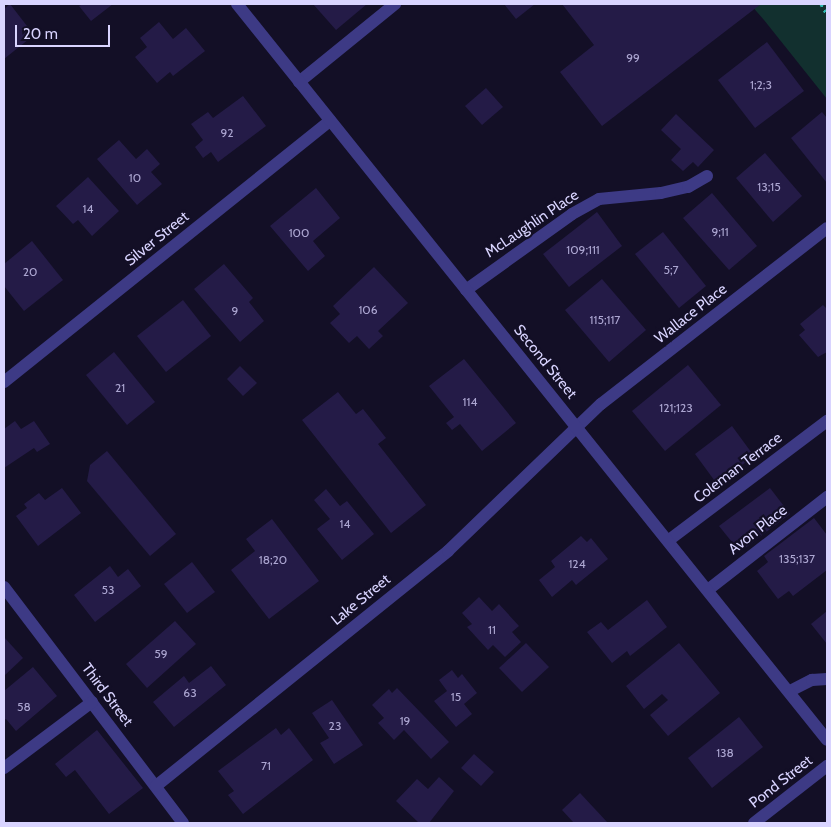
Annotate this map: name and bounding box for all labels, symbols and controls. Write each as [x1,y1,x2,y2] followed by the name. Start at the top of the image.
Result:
[18,15,112,47] scale bar
[23,25,58,43] text: 20 m
[626,51,640,65] house number: 99
[750,78,772,92] house number: 1;2;3
[220,126,234,140] house number: 92
[129,171,141,185] house number: 10
[757,180,781,194] house number: 13;15
[482,186,582,262] street label: McLaughlin Place
[83,202,93,216] house number: 14
[121,208,193,270] street label: Silver Street
[711,225,729,239] house number: 9;11
[289,226,309,240] house number: 100
[566,243,600,257] house number: 109;111
[663,263,679,277] house number: 5;7
[23,265,37,279] house number: 20
[651,280,731,348] street label: Wallace Place
[358,303,378,317] house number: 106
[232,304,238,318] house number: 9
[590,313,620,327] house number: 115;117
[510,321,580,403] street label: Second Street
[115,381,125,395] house number: 21
[463,395,477,409] house number: 114
[659,401,693,415] house number: 121;123
[690,429,786,507] street label: Coleman Terrace
[725,501,791,559] street label: Avon Place
[340,517,350,531] house number: 14
[779,552,815,566] house number: 135;137
[259,553,287,567] house number: 18;20
[568,557,586,571] house number: 124
[328,571,394,629] street label: Lake Street
[102,583,114,597] house number: 53
[488,623,496,637] house number: 11
[154,647,168,661] house number: 59
[78,660,136,730] street label: Third Street
[183,686,197,700] house number: 63
[451,690,461,704] house number: 15
[17,700,31,714] house number: 58
[400,714,410,728] house number: 19
[329,719,341,733] house number: 23
[716,746,734,760] house number: 138
[746,752,816,812] street label: Pond Street
[261,759,271,773] house number: 71

